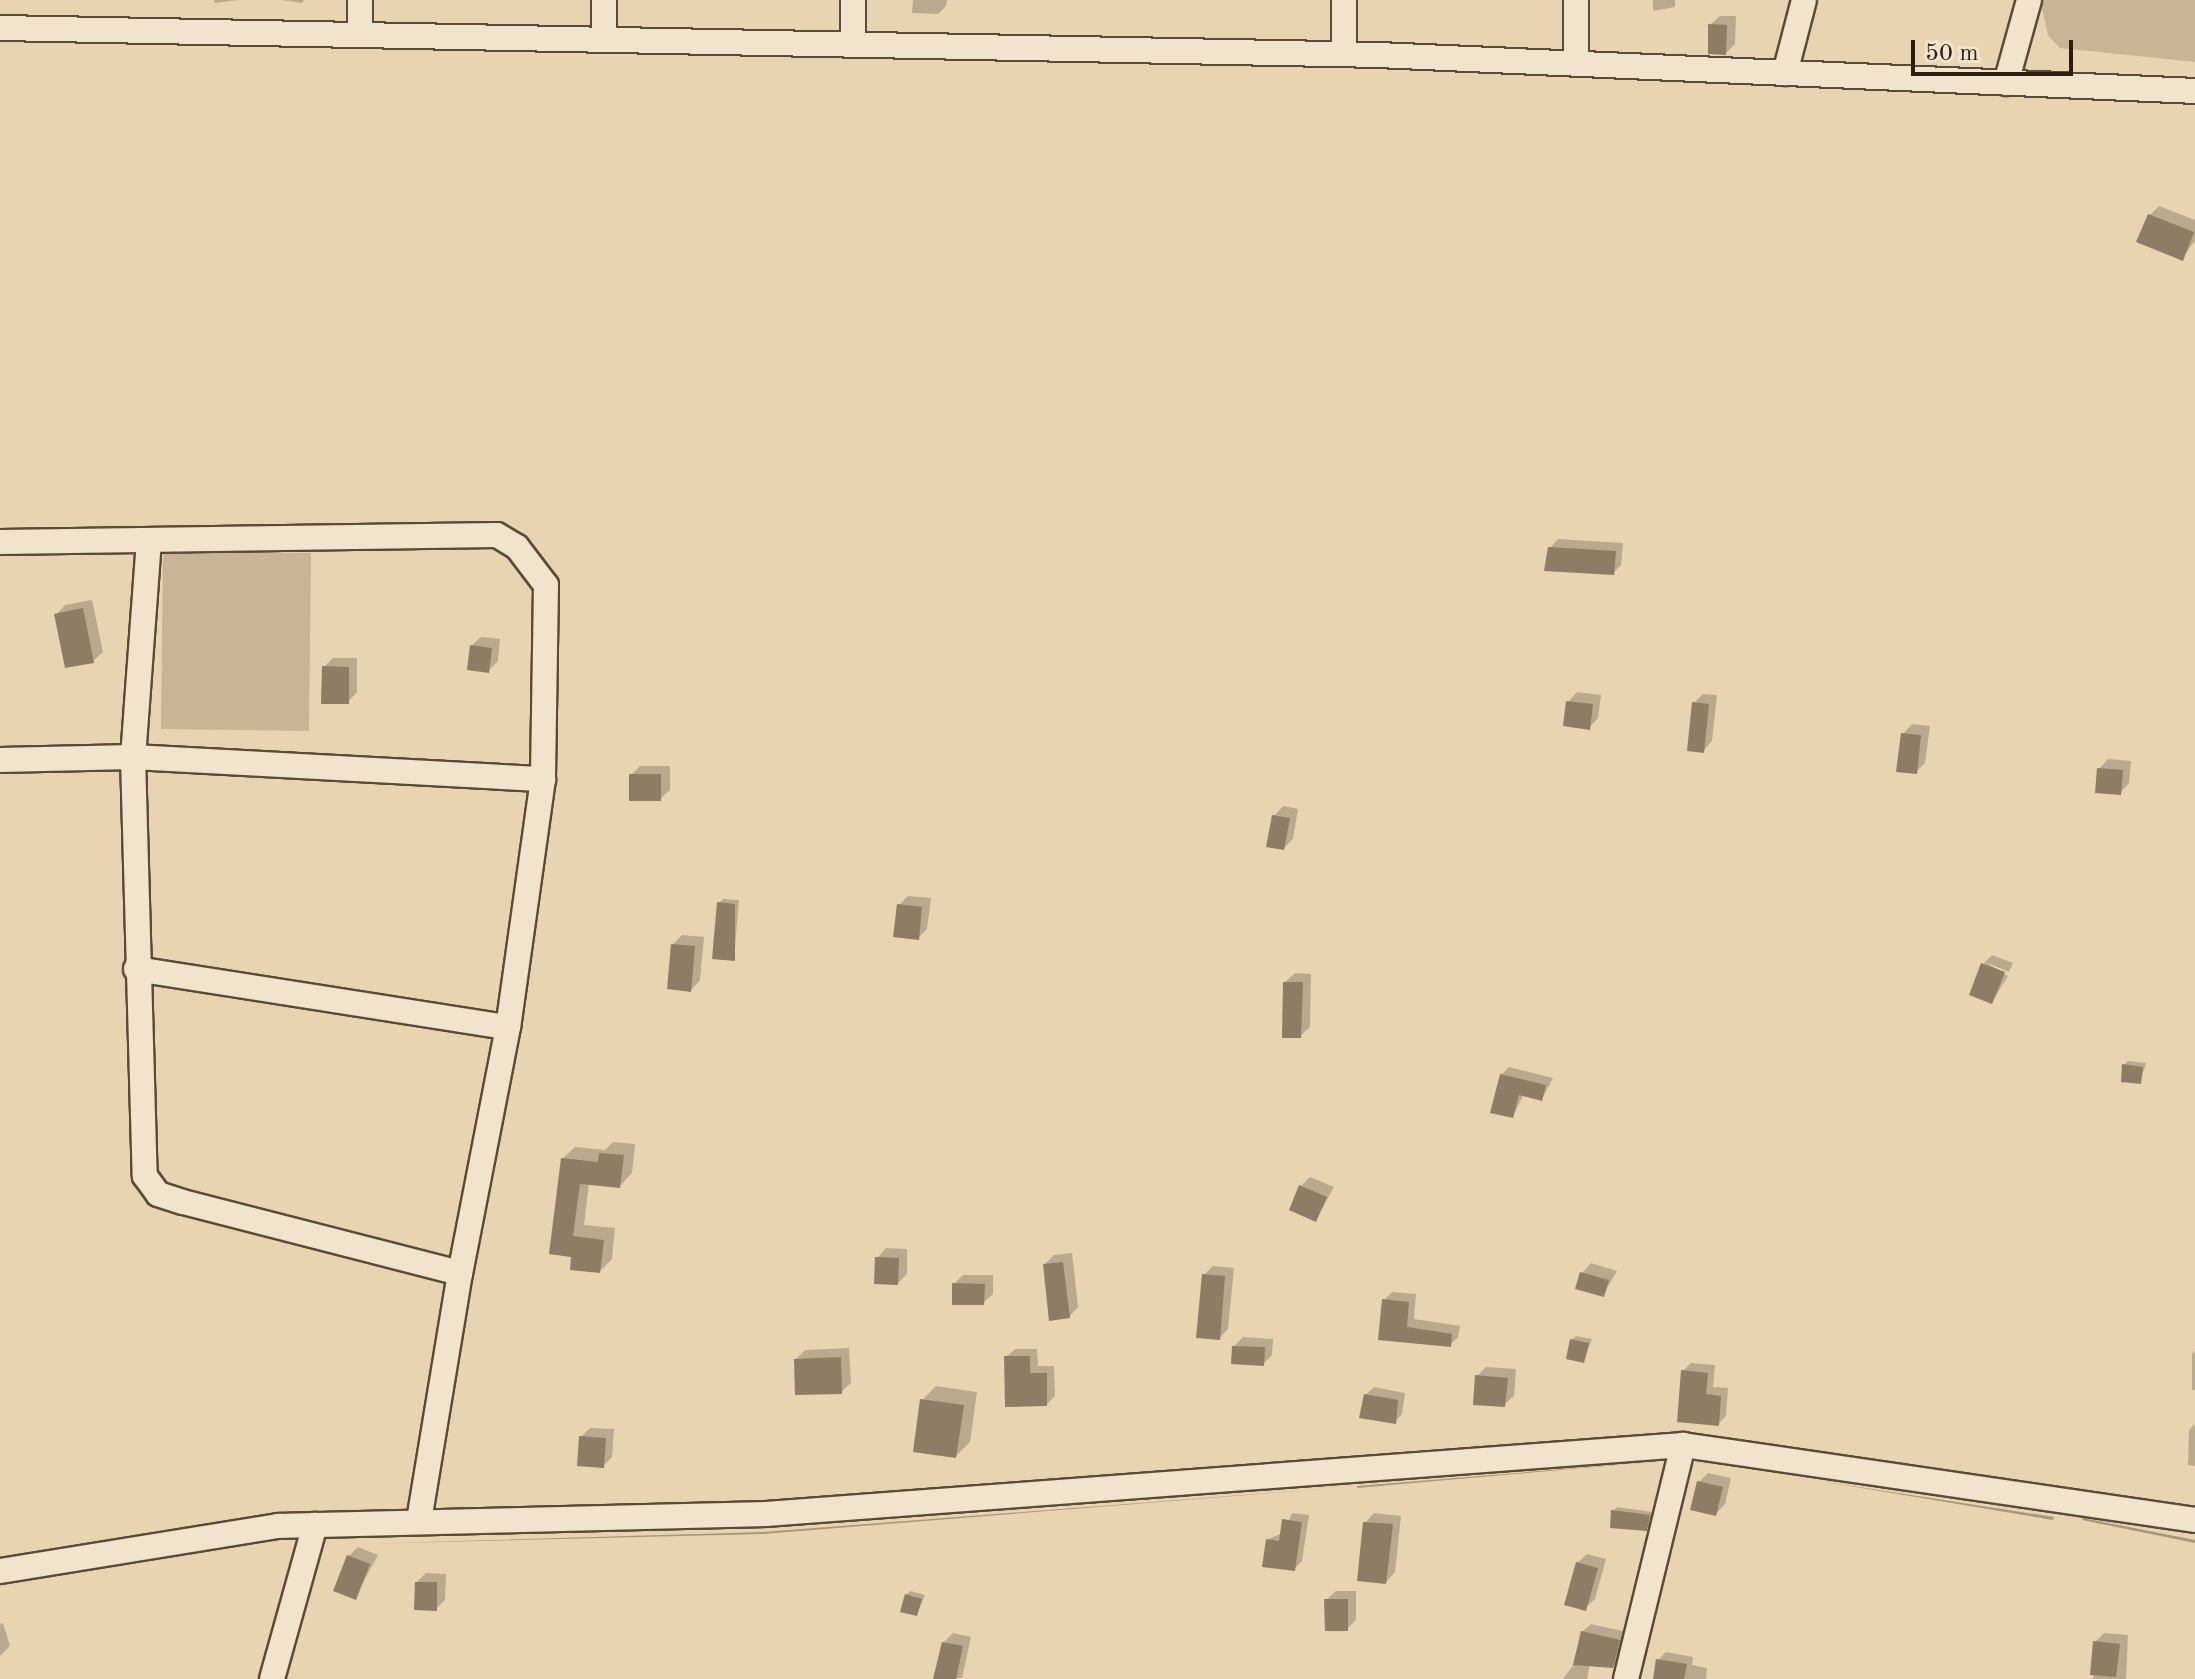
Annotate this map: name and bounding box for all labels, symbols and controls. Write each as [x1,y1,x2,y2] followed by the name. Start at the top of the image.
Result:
[1915,24,2077,74] scale bar
[1925,42,1979,66] text: 50 m

